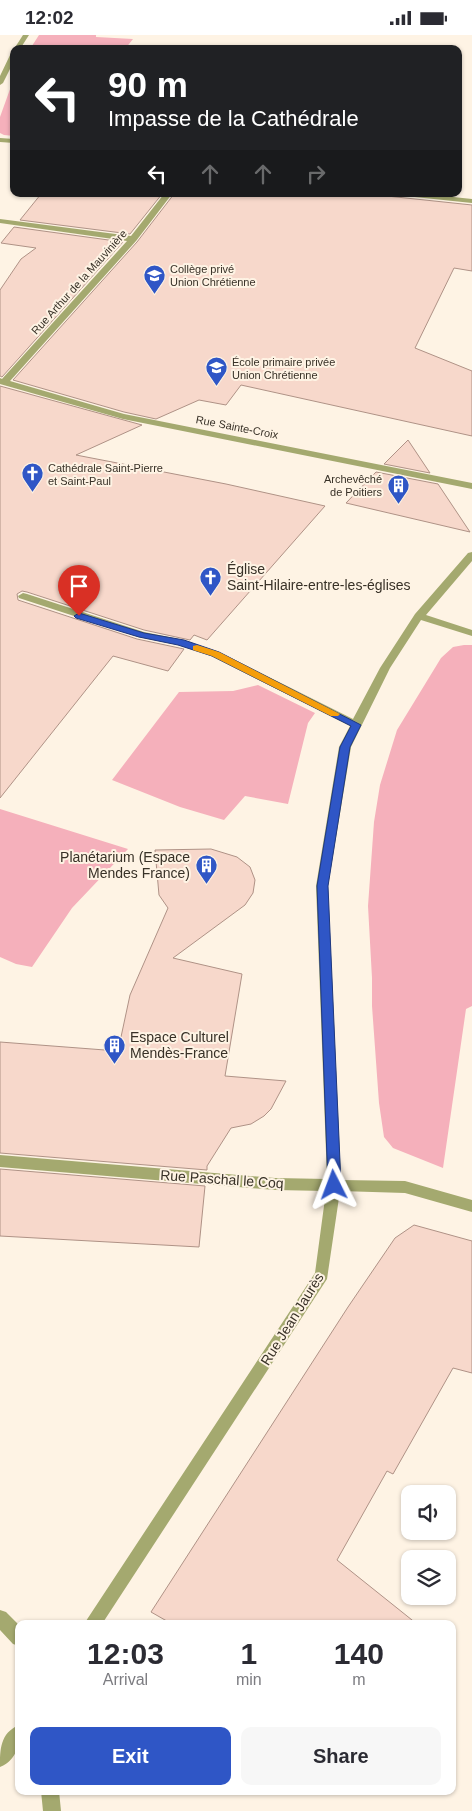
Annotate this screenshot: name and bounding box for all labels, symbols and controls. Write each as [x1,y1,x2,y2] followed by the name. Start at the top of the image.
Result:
[25,7,74,28] text: 12:02
[25,65,90,130] icon: left
[108,65,188,104] text: 90 m
[108,106,359,131] text: Impasse de la Cathédrale
[143,160,171,188] icon: left
[196,160,224,188] icon: ahead
[249,160,277,188] icon: ahead
[302,160,330,188] icon: right
[29,227,129,337] street label: Rue Arthur de la Mauvinière
[142,263,166,294] school or university icon: Collège privé Union Chrétienne
[170,263,256,288] place label: Collège privé Union Chrétienne
[204,356,228,387] school or university icon: École primaire privée Union Chrétienne
[232,356,335,381] place label: École primaire privée Union Chrétienne
[195,413,280,441] street label: Rue Sainte-Croix
[20,462,44,493] church icon: Cathédrale Saint-Pierre et Saint-Paul
[48,462,163,487] place label: Cathédrale Saint-Pierre et Saint-Paul
[324,473,382,498] place label: Archevêché de Poitiers
[386,473,410,504] building icon: Archevêché de Poitiers
[227,561,411,593] place label: Église Saint-Hilaire-entre-les-églises
[58,565,100,616] pin
[199,565,223,596] church icon: Église Saint-Hilaire-entre-les-églises
[65,572,93,600] icon: arrive
[60,849,190,881] place label: Planétarium (Espace Mendes France)
[194,853,218,884] building icon: Planétarium (Espace Mendes France)
[130,1029,229,1061] place label: Espace Culturel Mendès-France
[102,1033,126,1064] building icon: Espace Culturel Mendès-France
[307,1158,359,1210] position arrow
[160,1167,284,1191] street label: Rue Paschal le Coq
[257,1270,327,1368] street label: Rue Jean Jaurès
[401,1485,456,1605] map controls
[401,1485,456,1540] button: sound
[401,1550,456,1605] button: layers
[87,1637,164,1670] text: 12:03
[240,1637,257,1670] text: 1
[334,1637,384,1670] text: 140
[103,1671,148,1688] text: Arrival
[236,1671,262,1688] text: min
[352,1671,365,1688] text: m
[30,1727,231,1785] button: Exit
[241,1727,441,1785] button: Share

